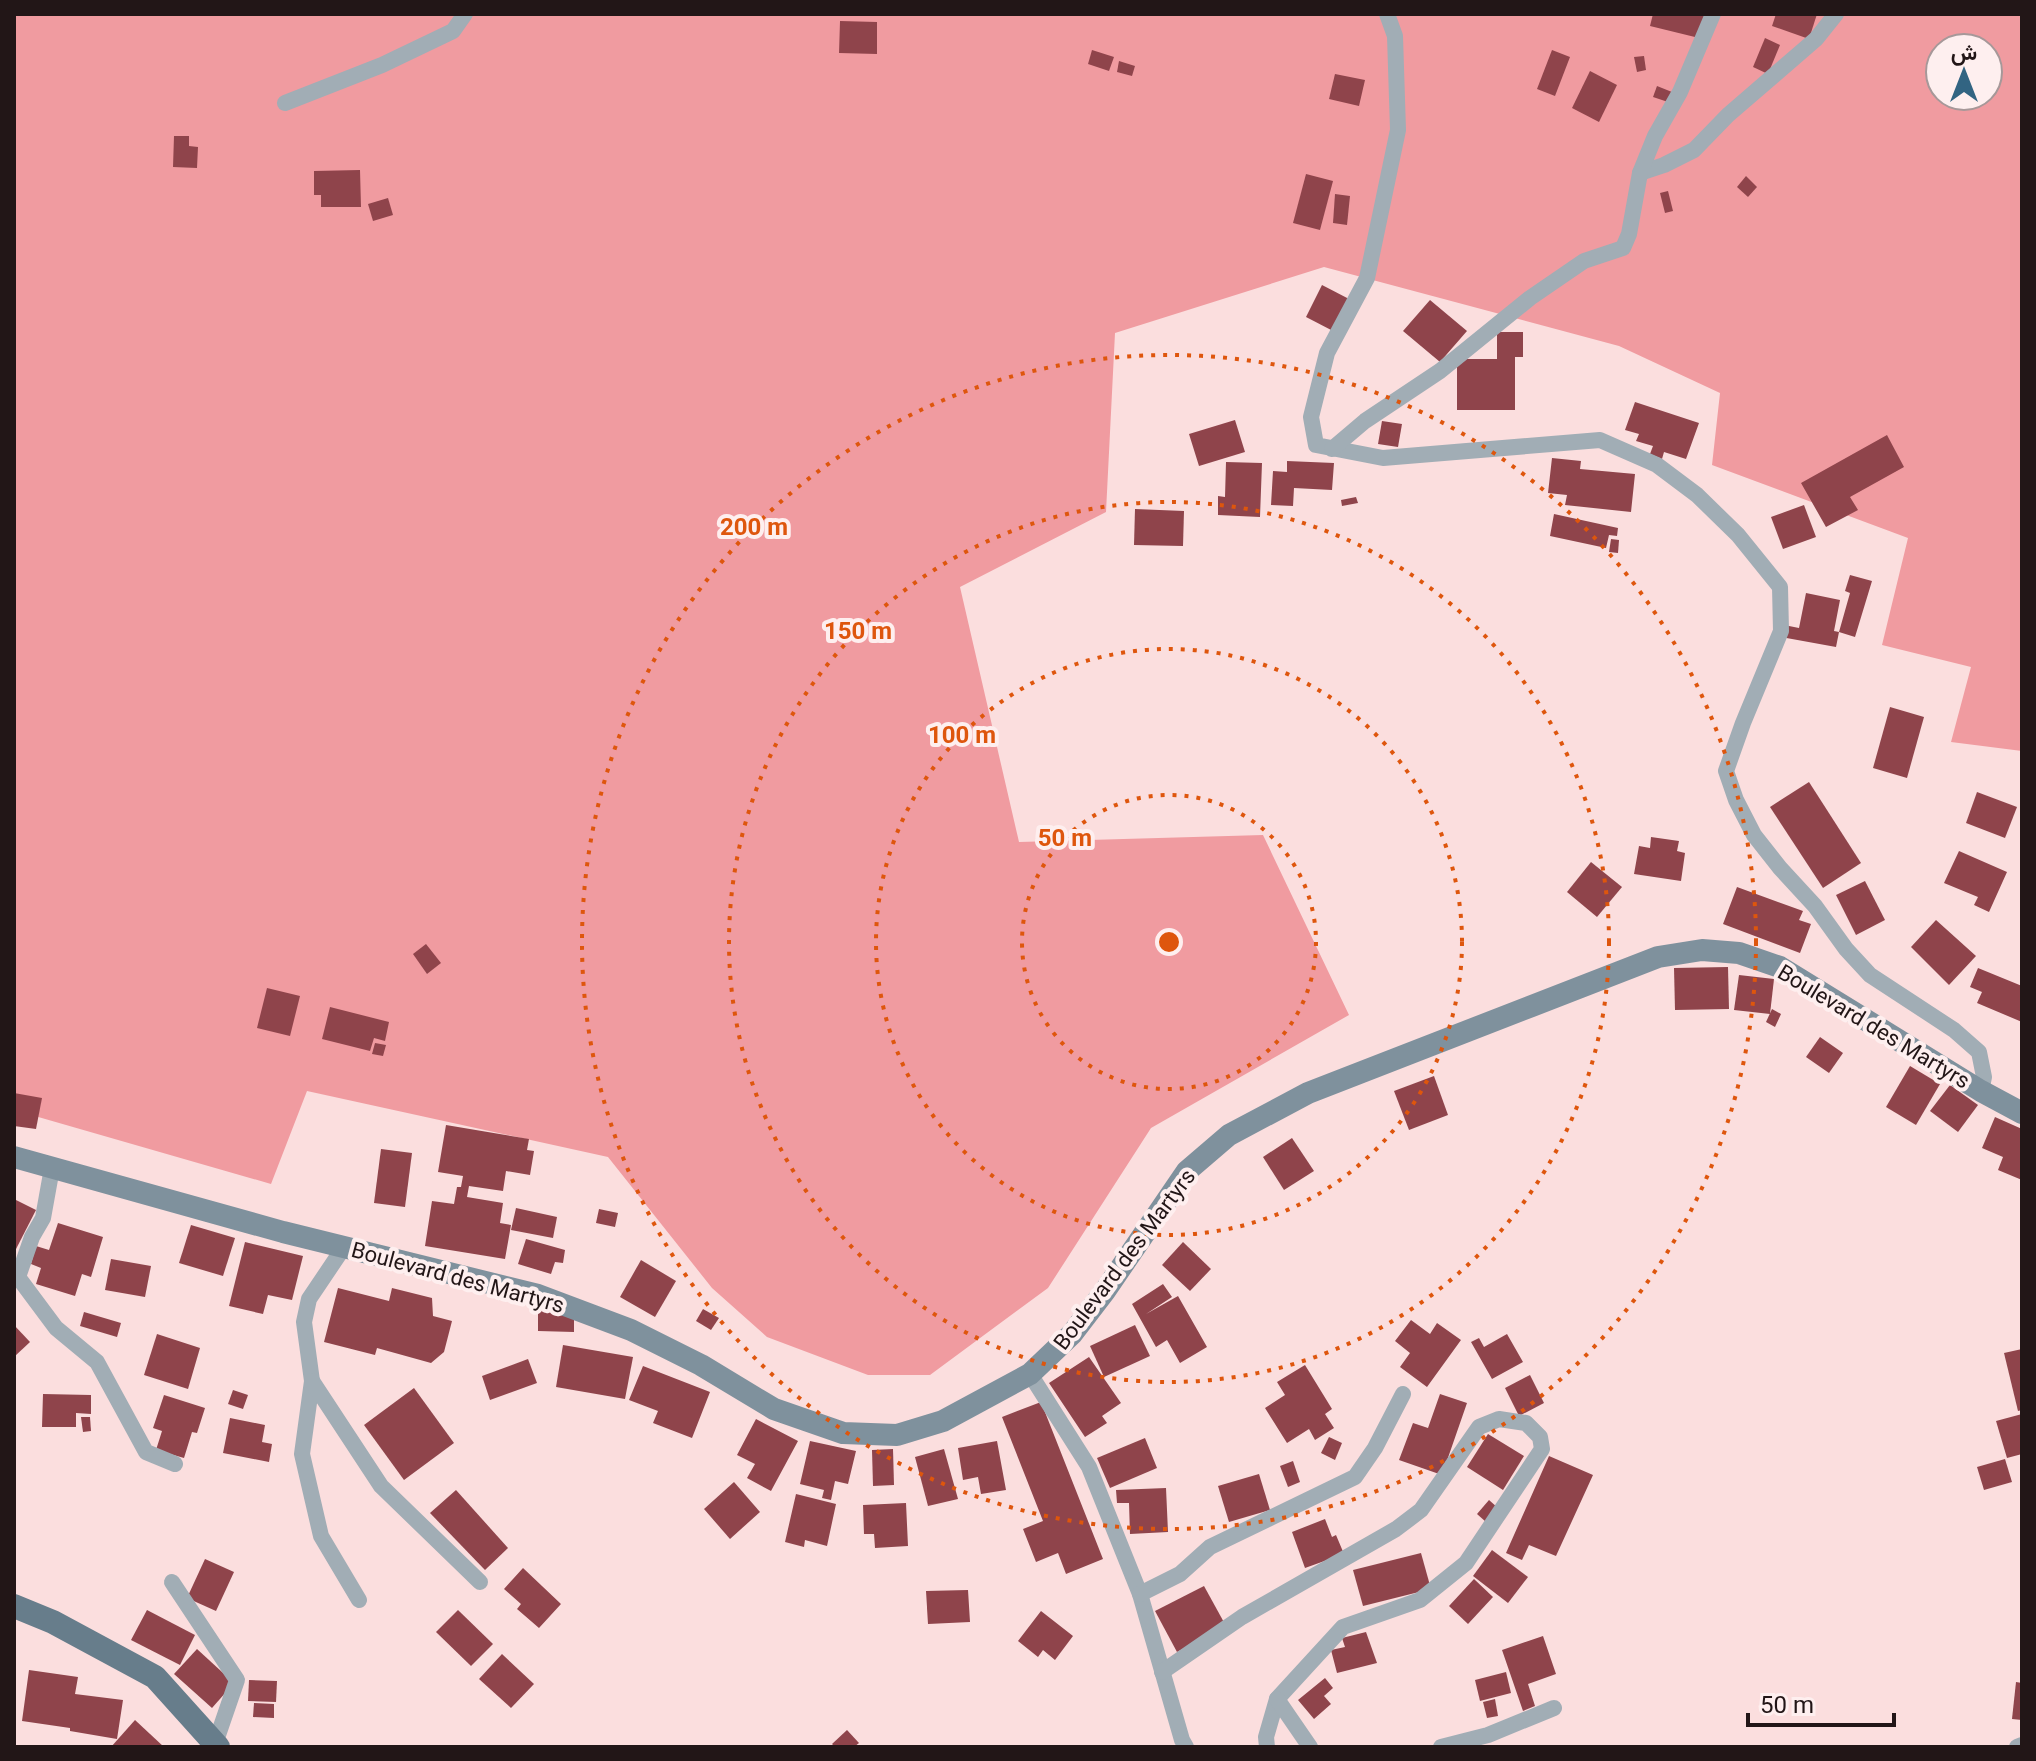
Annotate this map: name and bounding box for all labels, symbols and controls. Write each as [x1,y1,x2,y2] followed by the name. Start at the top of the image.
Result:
[1924,32,2004,112] north arrow
[1951,40,1977,66] text: ش
[720,513,788,541] text: 200 m
[824,617,892,645] text: 150 m
[928,721,996,749] text: 100 m
[1038,824,1092,852] text: 50 m
[1155,928,1183,956] centre of rings
[1773,959,1974,1094] street label: Boulevard des Martyrs
[1048,1164,1200,1354] street label: Boulevard des Martyrs
[349,1237,567,1318] street label: Boulevard des Martyrs
[1748,1677,1894,1727] scale bar
[1760,1691,1814,1719] text: 50 m

